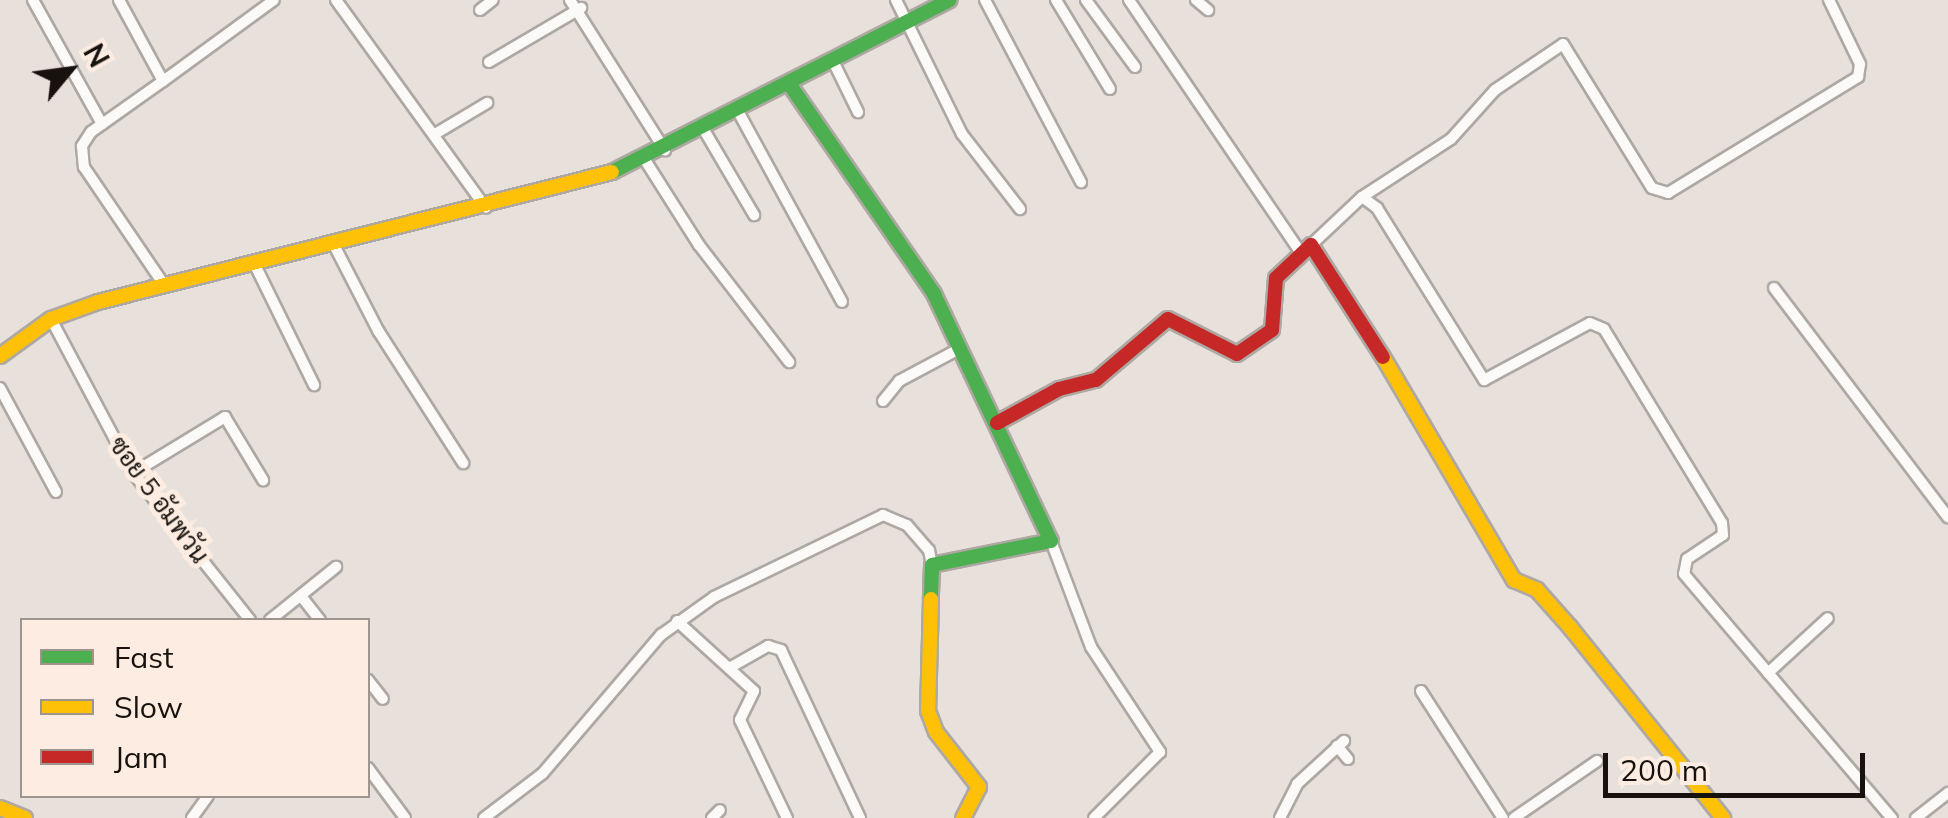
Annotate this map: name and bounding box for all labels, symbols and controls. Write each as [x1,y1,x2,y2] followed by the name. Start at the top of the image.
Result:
[20,20,120,120] north arrow
[76,37,117,73] text: N
[103,431,215,569] street label: ซอย 5 อัมพวัน
[20,618,370,798] legend
[114,638,174,676] text: Fast
[114,688,183,726] text: Slow
[1608,733,1870,795] scale bar
[114,738,168,776] text: Jam
[1620,751,1708,789] text: 200 m

